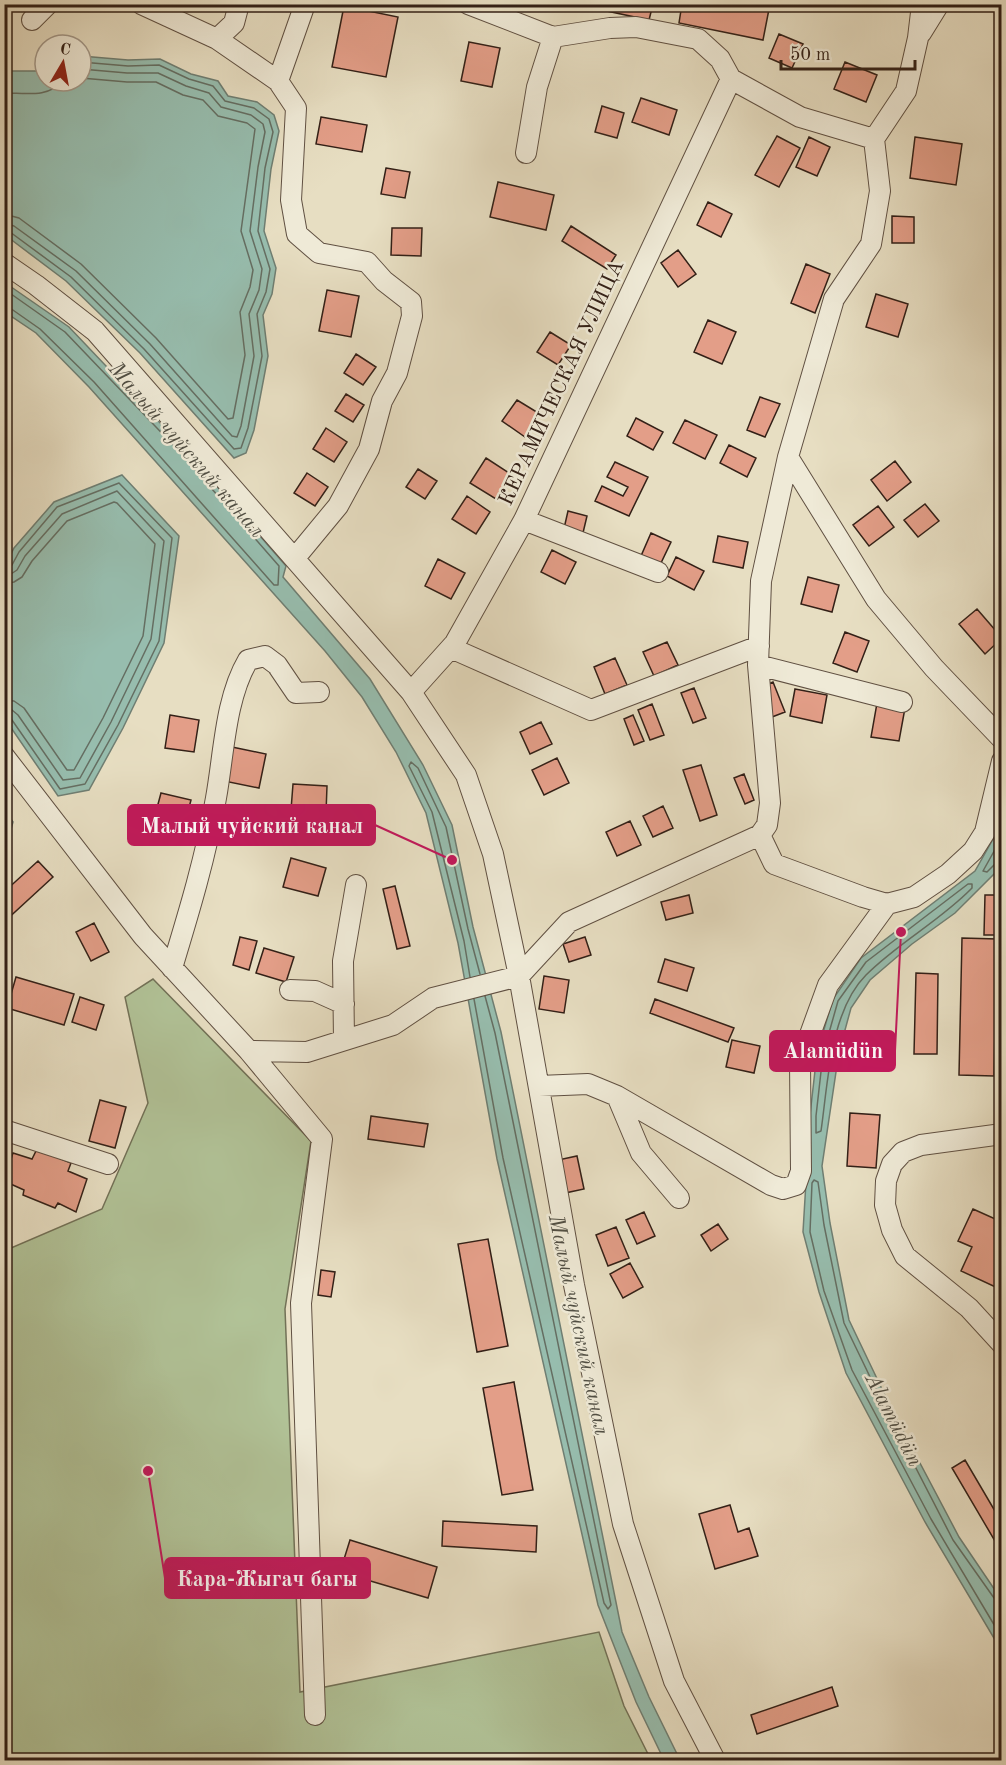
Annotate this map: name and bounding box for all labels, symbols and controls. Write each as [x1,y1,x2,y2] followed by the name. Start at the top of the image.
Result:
[33,33,93,93] north arrow
[781,33,914,71] scale bar
[59,41,72,59] text: С
[790,46,830,64] text: 50 m
[496,257,628,509] street label: КЕРАМИЧЕСКАЯ УЛИЦА
[103,357,268,542] water label: Малый чуйский канал
[128,805,375,845] callout: Малый чуйский канал
[141,816,363,838] text: Малый чуйский канал
[770,1031,895,1071] callout: Alamüdün
[783,1041,883,1063] text: Alamüdün
[544,1212,612,1437] water label: Малый чуйский канал
[860,1369,926,1471] water label: Alamüdün
[165,1558,370,1598] callout: Кара-Жыгач багы
[176,1569,358,1591] text: Кара-Жыгач багы

